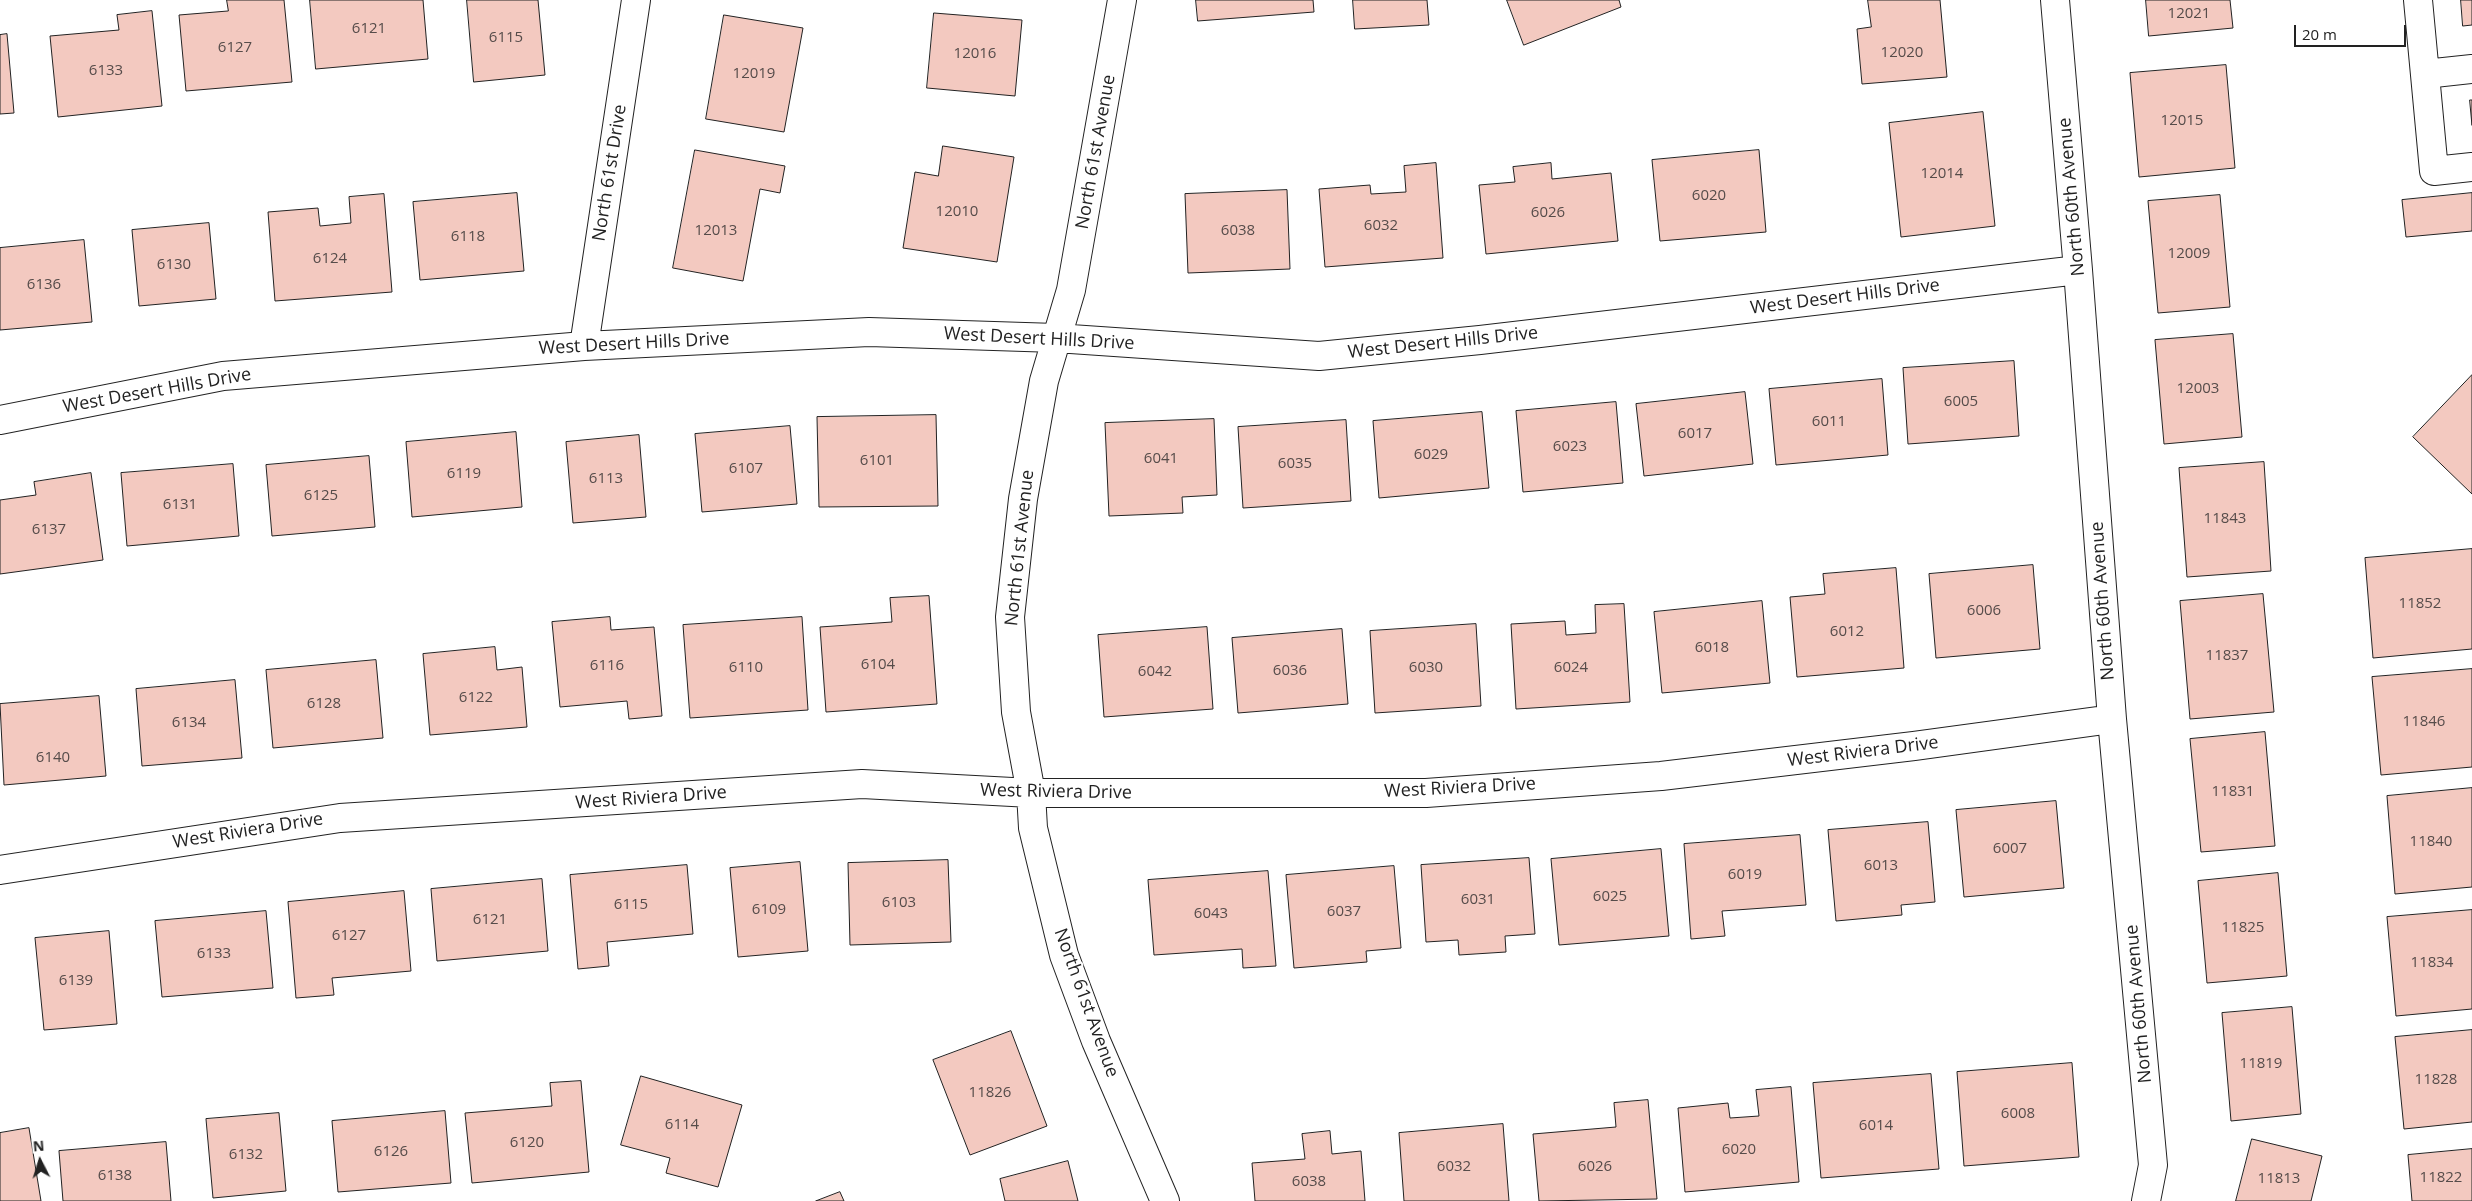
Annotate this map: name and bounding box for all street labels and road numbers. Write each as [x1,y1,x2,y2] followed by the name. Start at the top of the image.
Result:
[1072,73,1120,231] street label: North 61st Avenue
[589,103,631,243] street label: North 61st Drive
[2054,117,2090,277] street label: North 60th Avenue
[1749,275,1941,319] street label: West Desert Hills Drive
[1347,322,1539,364] street label: West Desert Hills Drive
[943,323,1135,355] street label: West Desert Hills Drive
[538,328,730,360] street label: West Desert Hills Drive
[61,364,253,418] street label: West Desert Hills Drive
[1001,469,1039,627] street label: North 61st Avenue
[2087,521,2119,681] street label: North 60th Avenue
[1786,732,1940,772] street label: West Riviera Drive
[1384,773,1536,803] street label: West Riviera Drive
[980,780,1132,804] street label: West Riviera Drive
[575,782,727,814] street label: West Riviera Drive
[171,808,325,854] street label: West Riviera Drive
[2121,924,2157,1084] street label: North 60th Avenue
[1049,926,1123,1080] street label: North 61st Avenue

